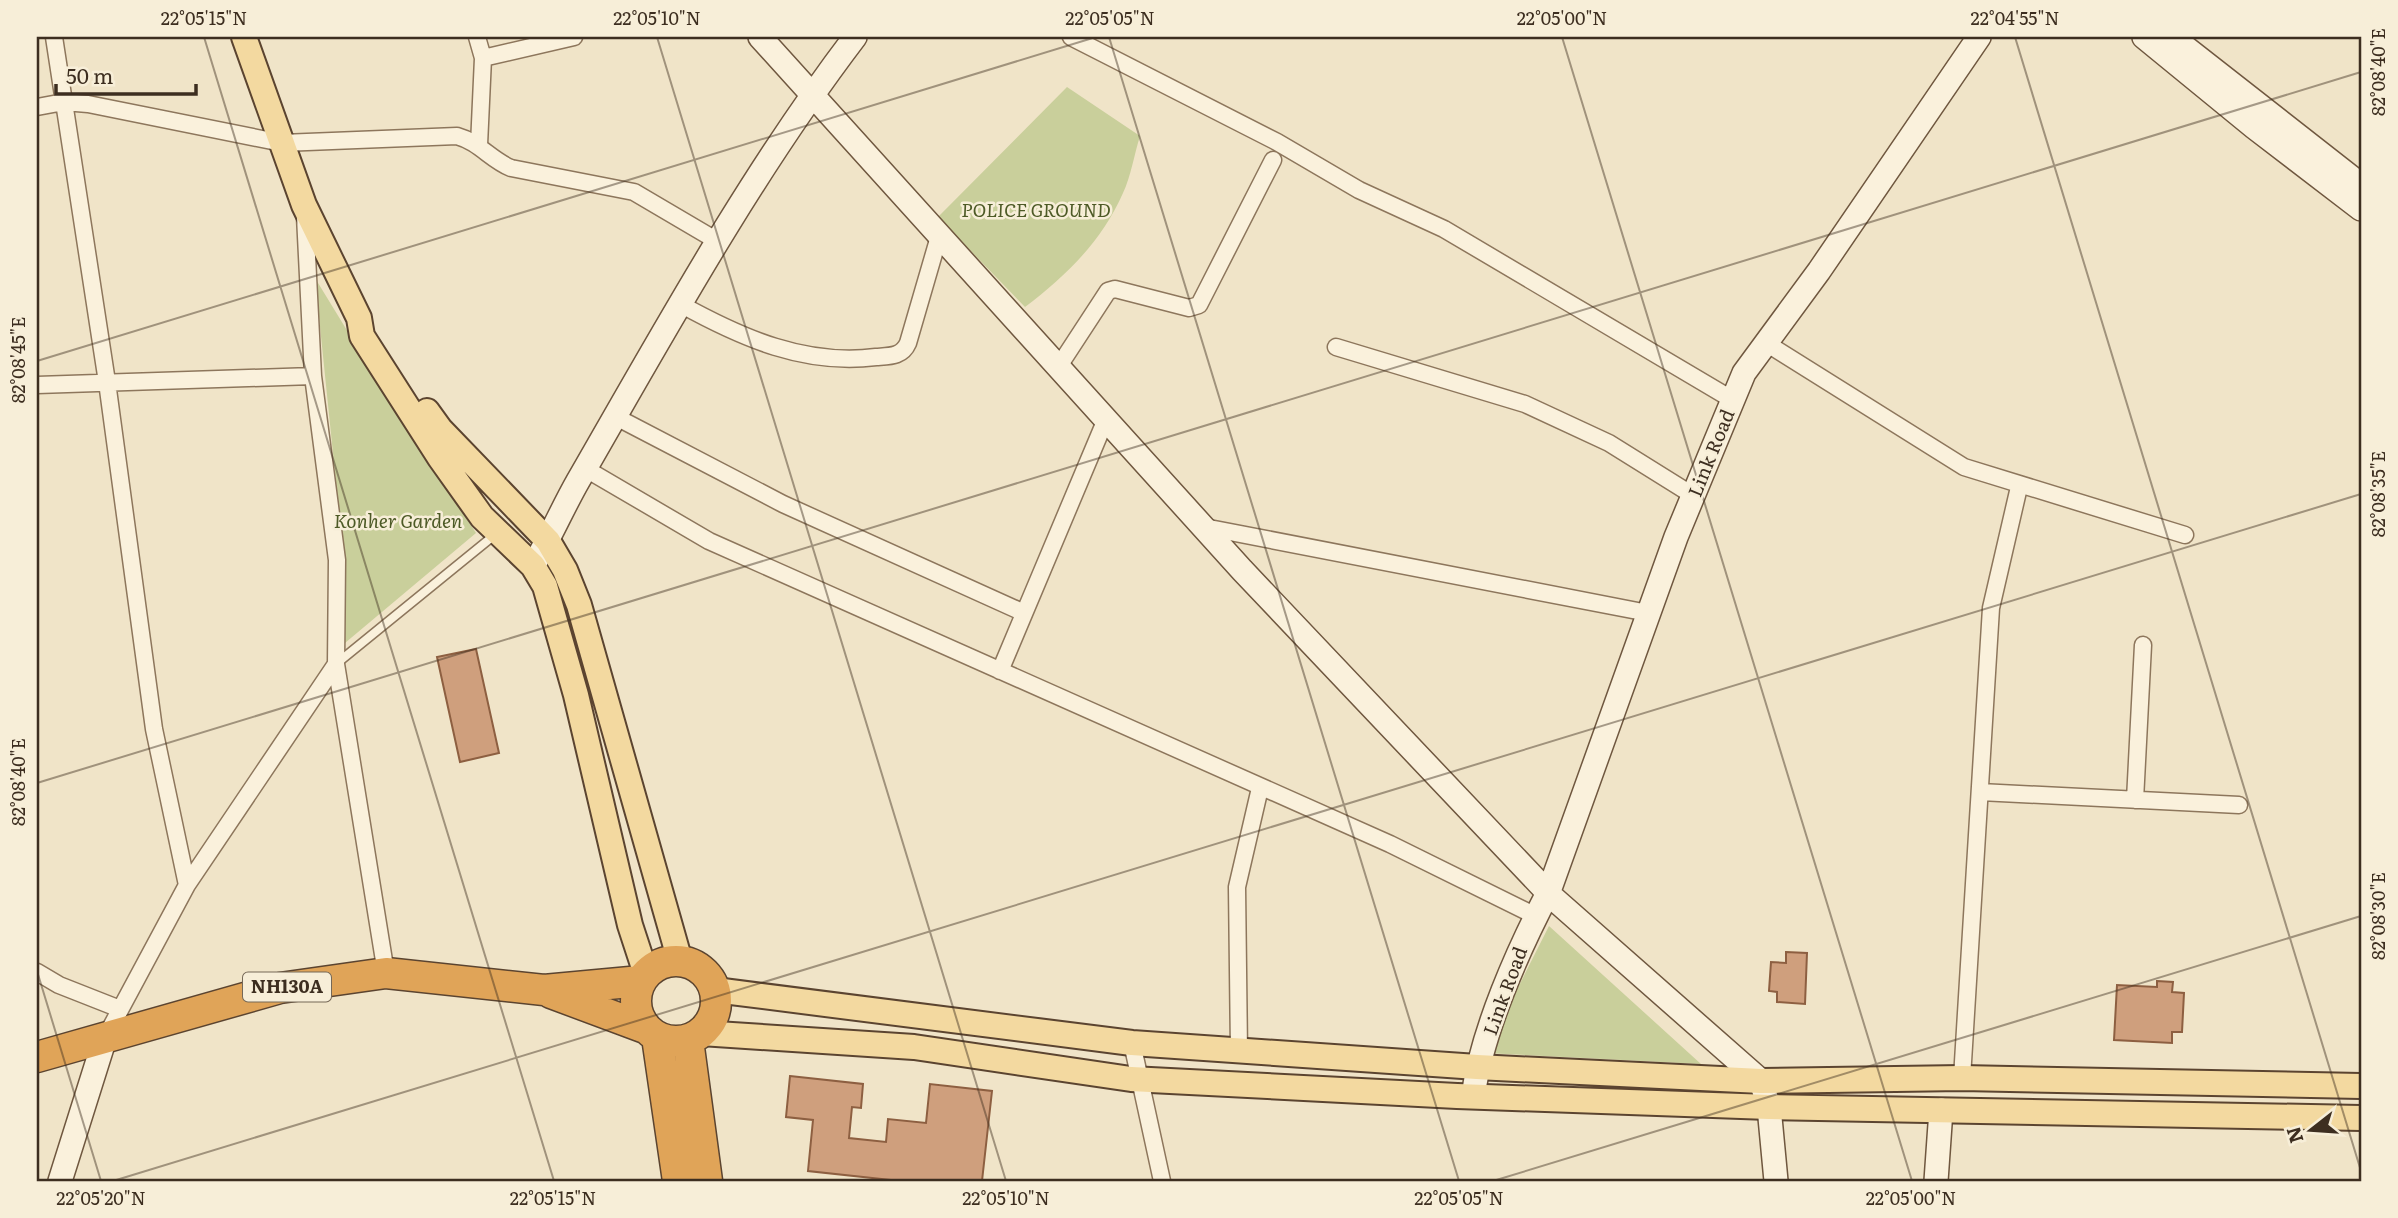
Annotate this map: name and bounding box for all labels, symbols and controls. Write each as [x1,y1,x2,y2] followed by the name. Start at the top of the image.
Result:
[161,4,247,31] text: 22°05'15"N
[613,4,701,31] text: 22°05'10"N
[1065,4,1155,31] text: 22°05'05"N
[1517,4,1607,31] text: 22°05'00"N
[1971,4,2060,31] text: 22°04'55"N
[2364,28,2391,116] text: 82°08'40"E
[56,52,196,96] scale bar
[66,59,113,90] text: 50 m
[961,195,1111,223] park label: POLICE GROUND
[4,317,31,403] text: 82°08'45"E
[1680,404,1741,501] street label: Link Road
[2364,451,2391,537] text: 82°08'35"E
[334,506,463,534] park label: Konher Garden
[4,738,31,826] text: 82°08'40"E
[2364,872,2391,960] text: 82°08'30"E
[1475,942,1533,1039] street label: Link Road
[243,972,331,1002] road number: NH130A
[2276,1096,2346,1166] north arrow
[2278,1123,2310,1147] text: N
[56,1184,146,1211] text: 22°05'20"N
[510,1184,596,1211] text: 22°05'15"N
[962,1184,1050,1211] text: 22°05'10"N
[1414,1184,1504,1211] text: 22°05'05"N
[1866,1184,1956,1211] text: 22°05'00"N

